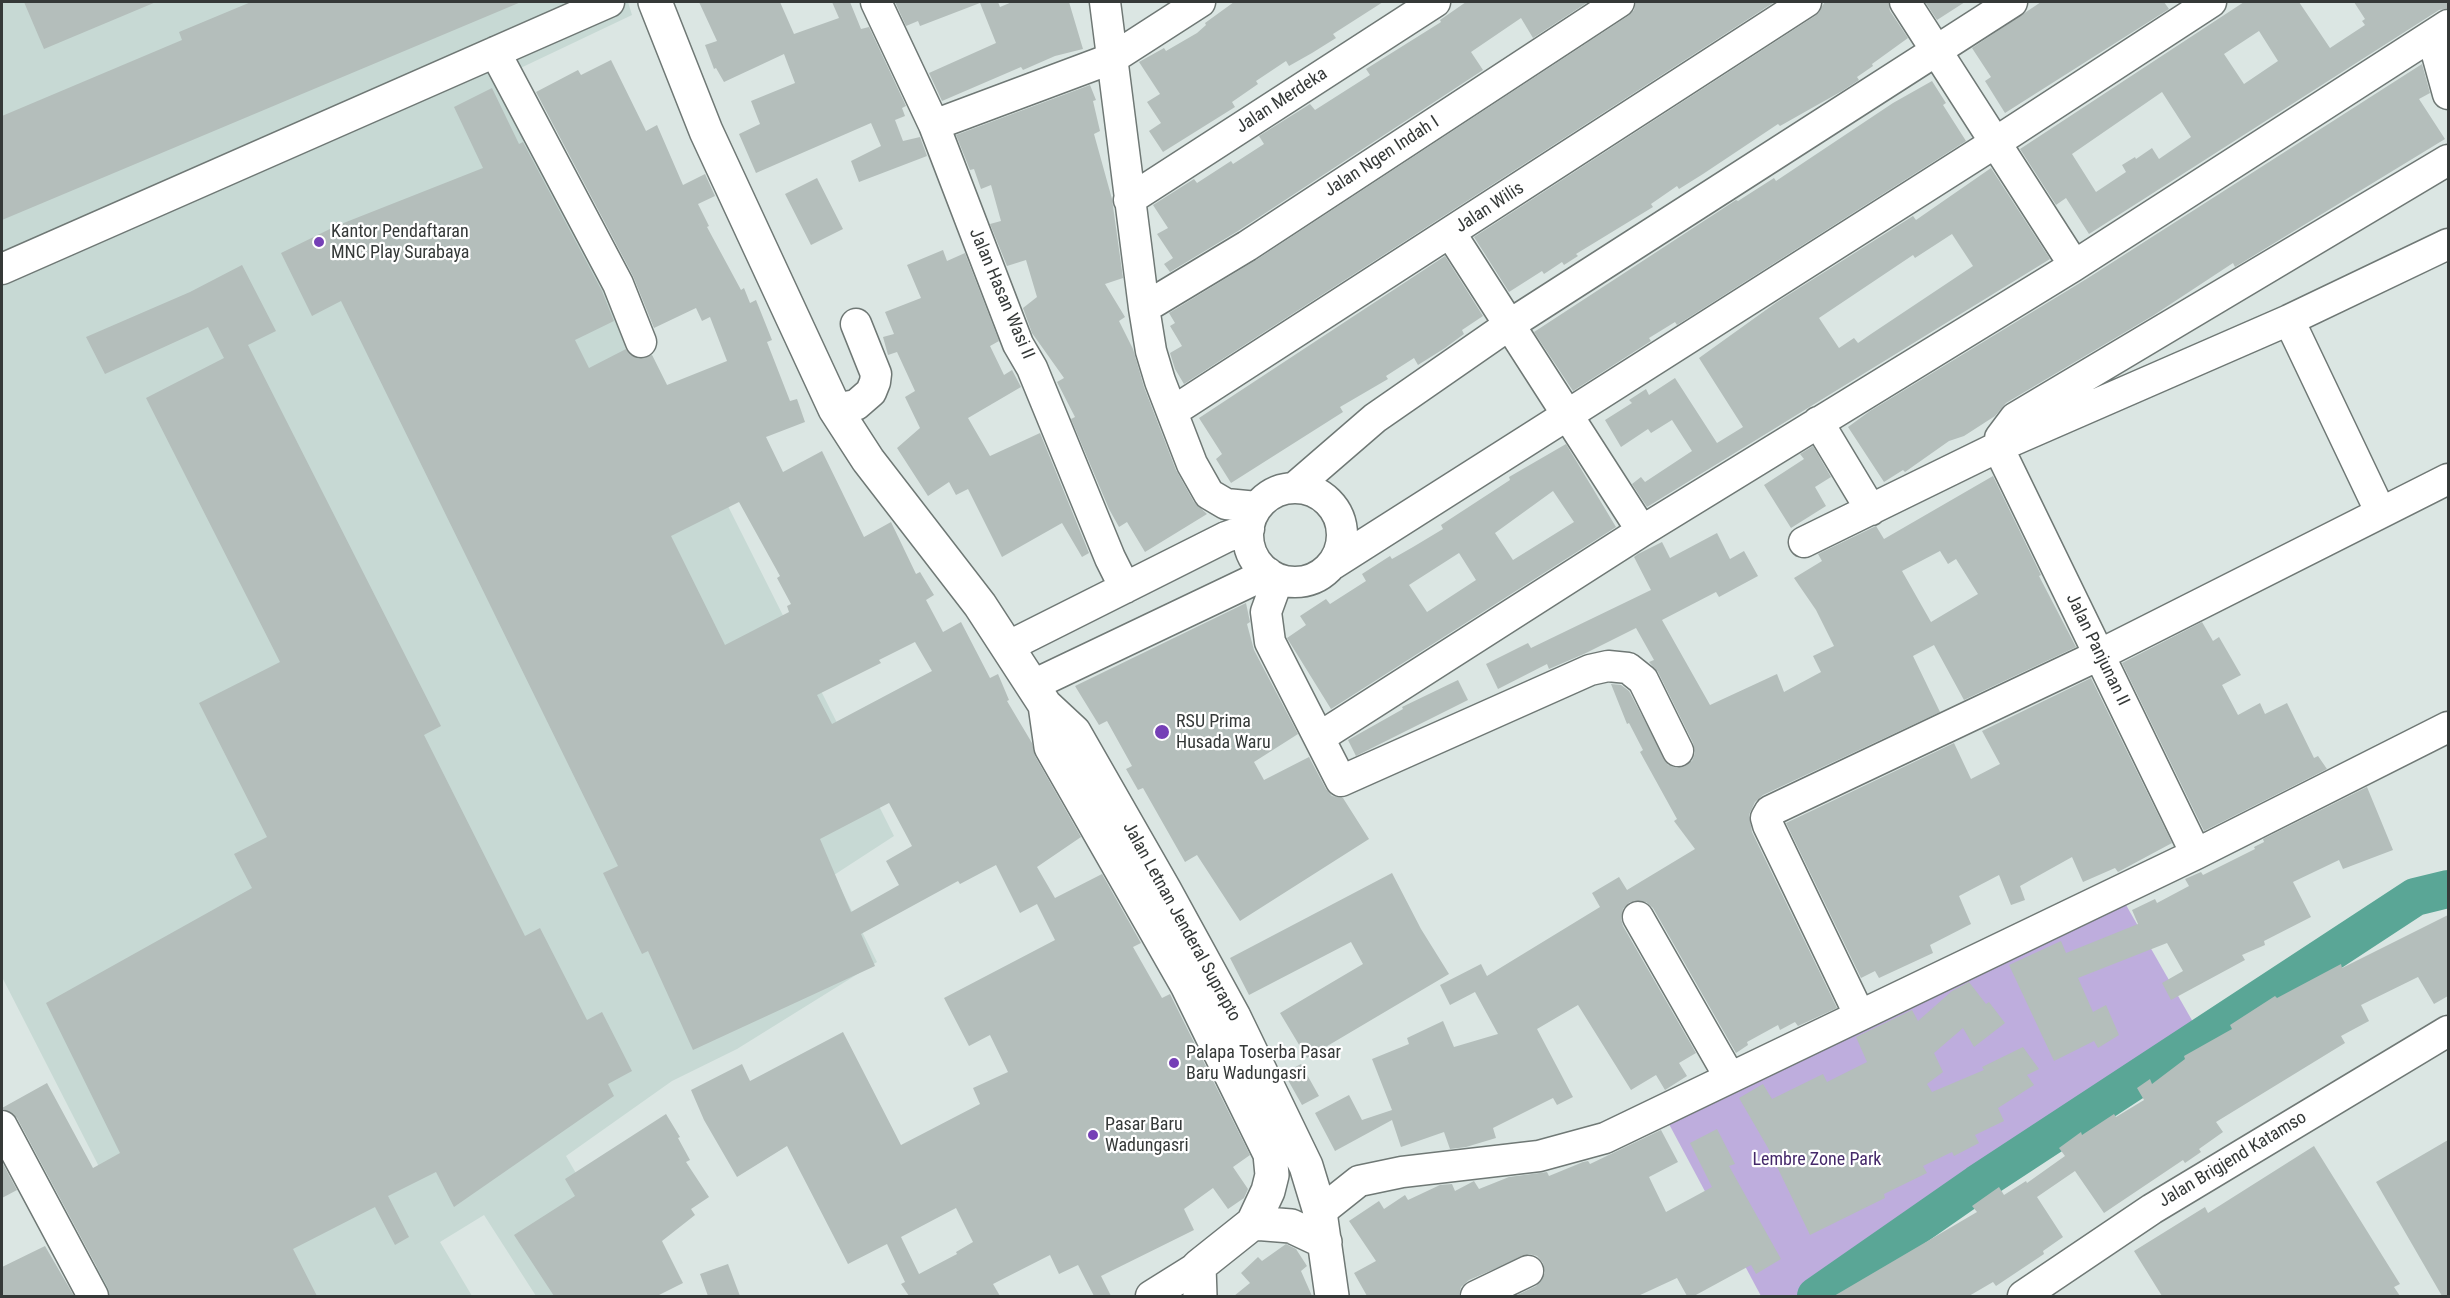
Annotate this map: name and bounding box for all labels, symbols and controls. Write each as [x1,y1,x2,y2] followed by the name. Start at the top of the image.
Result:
[1232,64,1332,138] street label: Jalan Merdeka
[1321,112,1443,202] street label: Jalan Ngen Indah I
[1452,178,1528,238] street label: Jalan Wilis
[331,221,469,264] place label: Kantor Pendaftaran MNC Play Surabaya
[964,225,1038,363] street label: Jalan Hasan Wasi II
[312,235,326,249] marker: Kantor Pendaftaran MNC Play Surabaya
[2061,590,2133,710] street label: Jalan Panjunan II
[1176,711,1271,754] place label: RSU Prima Husada Waru
[1153,723,1171,741] marker: RSU Prima Husada Waru
[1117,819,1245,1025] street label: Jalan Letnan Jenderal Suprapto
[1186,1042,1341,1084] place label: Palapa Toserba Pasar Baru Wadungasri
[1167,1056,1181,1070] marker: Palapa Toserba Pasar Baru Wadungasri
[2155,1107,2311,1213] street label: Jalan Brigjend Katamso
[1105,1114,1189,1156] place label: Pasar Baru Wadungasri
[1086,1128,1100,1142] marker: Pasar Baru Wadungasri
[1753,1149,1881,1171] park label: Lembre Zone Park

